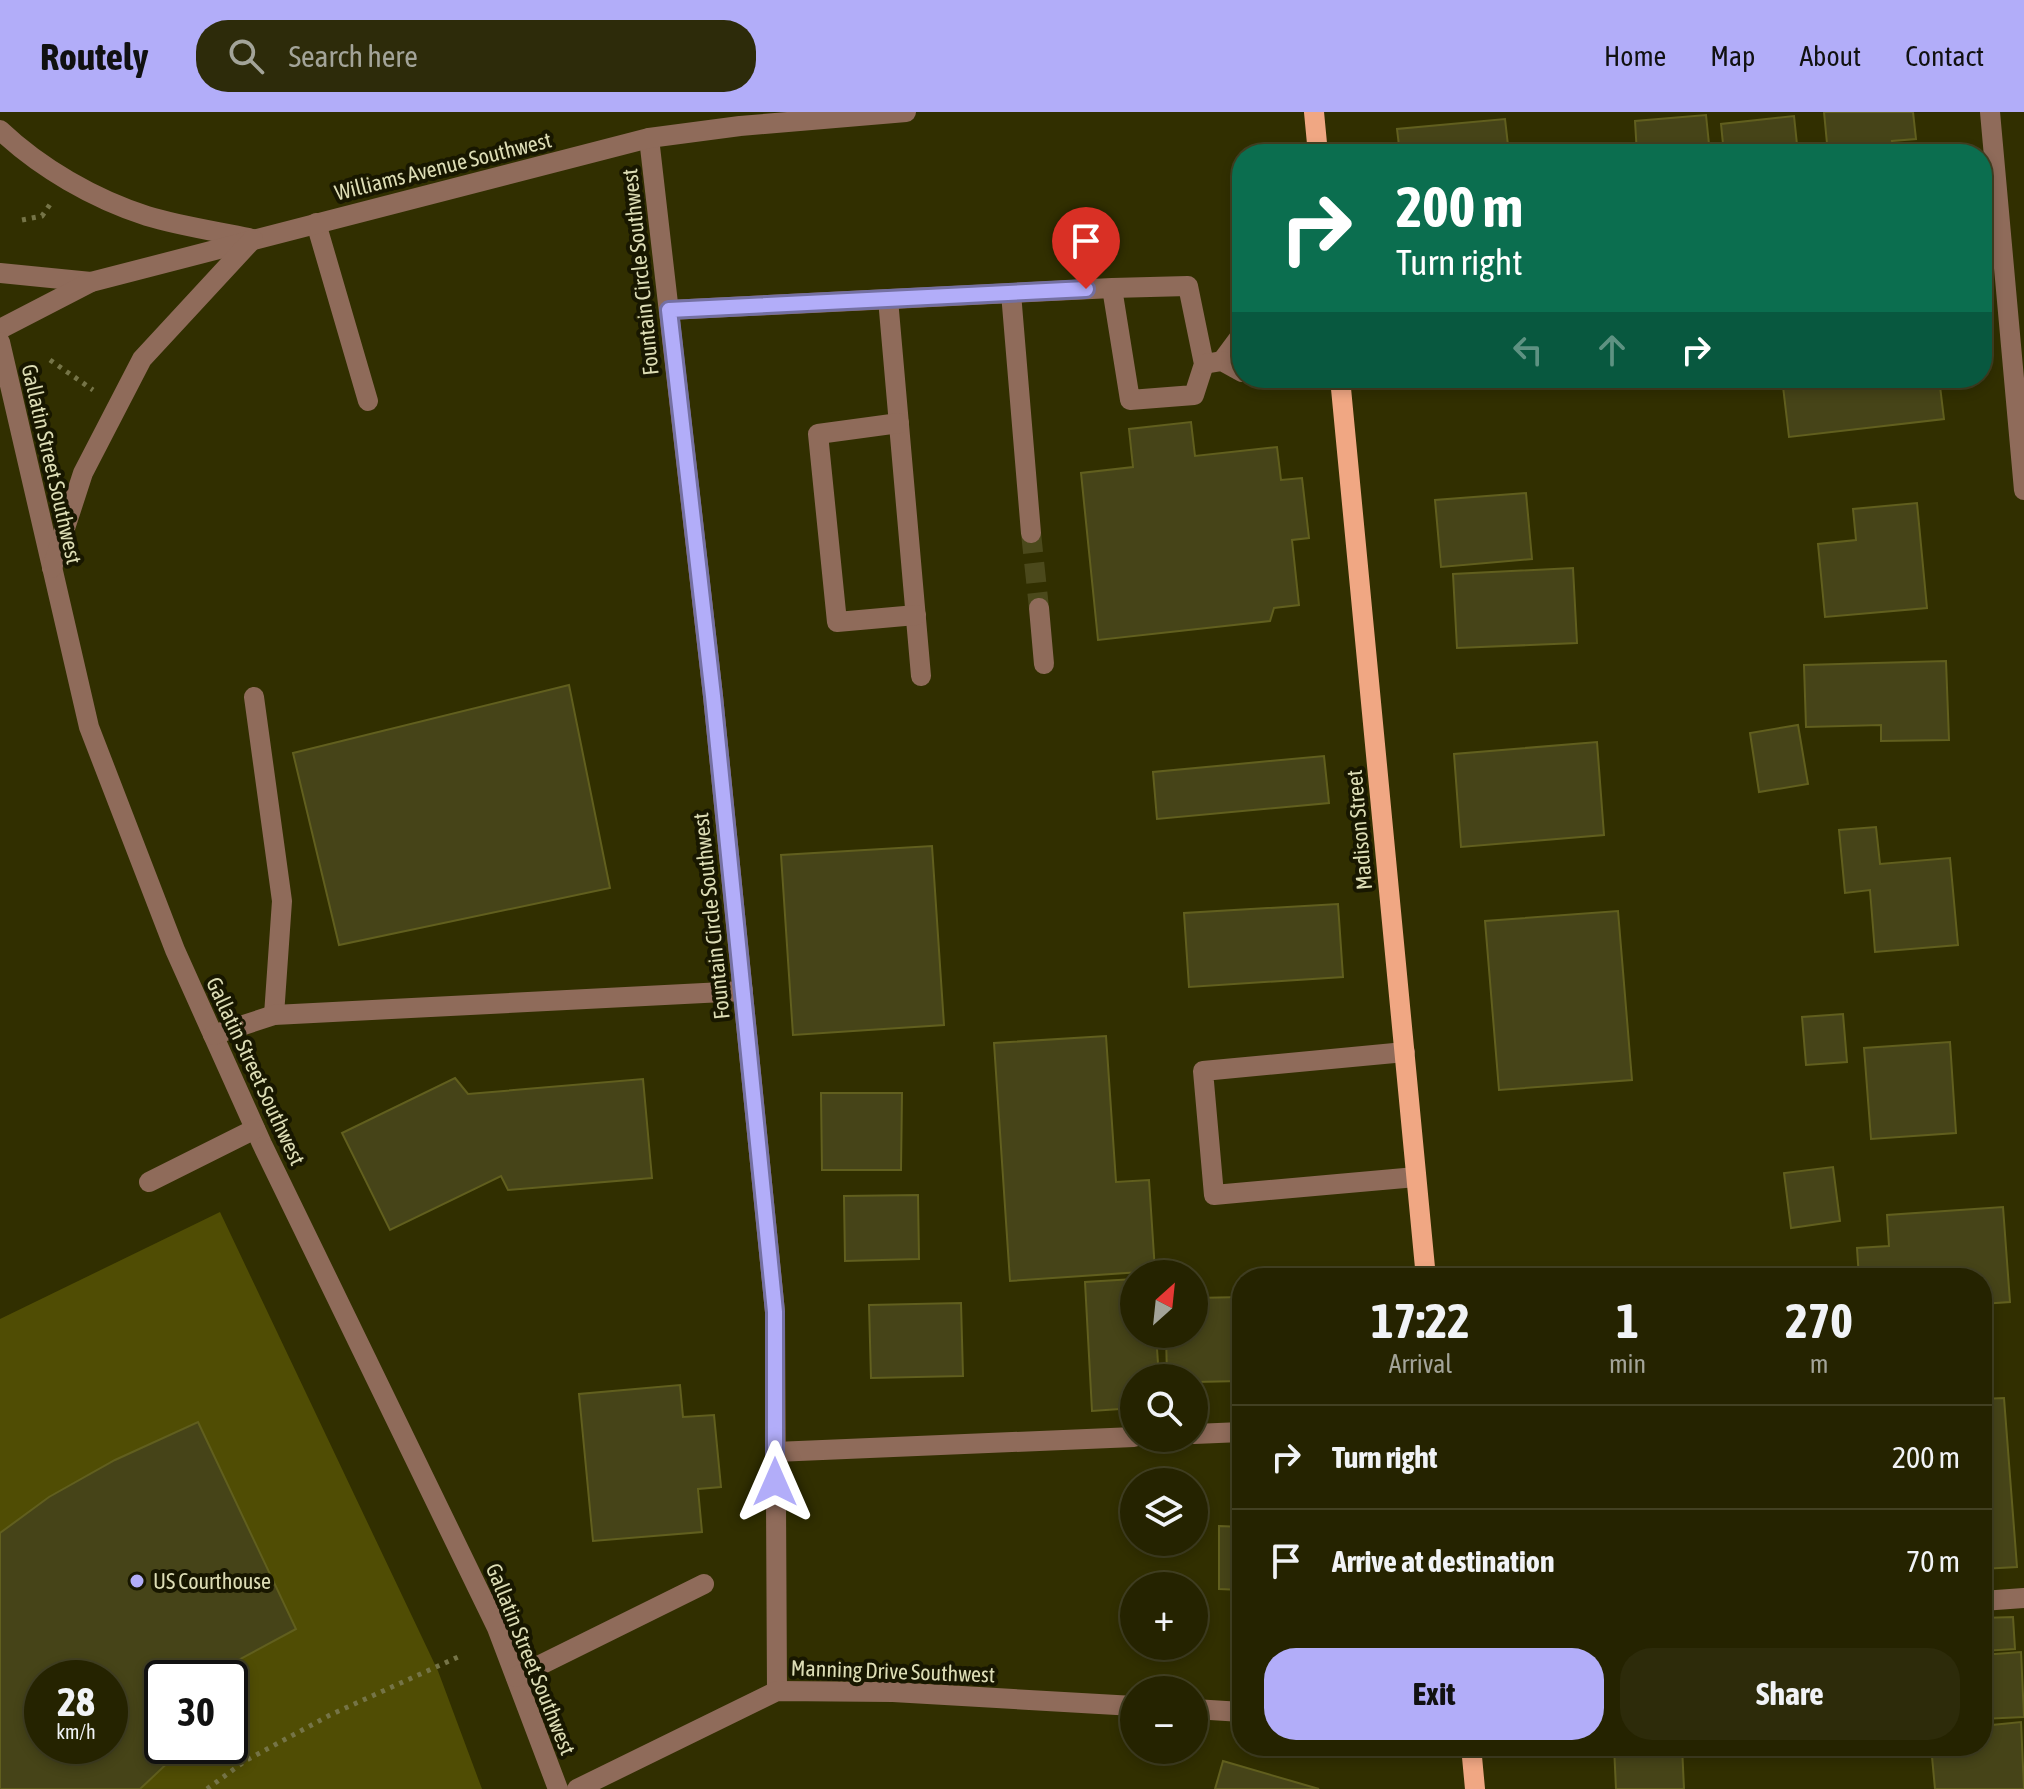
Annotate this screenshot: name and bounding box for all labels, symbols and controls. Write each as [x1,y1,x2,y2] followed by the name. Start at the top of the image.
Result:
[196,20,756,92] search box
[224,34,268,78] icon: search
[40,35,148,78] text: Routely
[288,39,418,73] text: Search here
[1604,40,1666,72] text: Home
[1710,40,1755,72] text: Map
[1799,40,1861,72] text: About
[1905,40,1984,72] text: Contact
[332,126,554,206] street label: Williams Avenue Southwest
[616,167,664,377] street label: Fountain Circle Southwest
[1396,175,1523,239] text: 200 m
[1264,176,1368,280] icon: right
[1052,207,1120,289] pin
[1064,219,1108,263] icon: arrive
[1396,241,1523,283] text: Turn right
[1506,328,1550,372] icon: left
[1590,328,1634,372] icon: ahead
[1674,328,1718,372] icon: right
[16,362,88,566] street label: Gallatin Street Southwest
[1341,769,1377,891] street label: Madison Street
[687,811,735,1021] street label: Fountain Circle Southwest
[201,973,311,1169] street label: Gallatin Street Southwest
[1120,1260,1208,1348] north arrow
[1120,1260,1208,1764] map controls
[1371,1293,1470,1348] text: 17:22
[1616,1293,1639,1348] text: 1
[1785,1293,1853,1348] text: 270
[1389,1349,1452,1379] text: Arrival
[1609,1349,1646,1379] text: min
[1810,1349,1828,1379] text: m
[1120,1364,1208,1452] button: search
[1264,1435,1308,1479] icon: right
[733,1440,817,1524] position arrow
[1332,1440,1438,1474] text: Turn right
[1892,1440,1960,1474] text: 200 m
[1120,1468,1208,1556] button: layers
[1264,1539,1308,1583] icon: arrive
[1332,1544,1554,1578] text: Arrive at destination
[1906,1544,1960,1578] text: 70 m
[481,1559,581,1759] street label: Gallatin Street Southwest
[153,1568,271,1594] place label: US Courthouse
[128,1572,146,1590] marker: US Courthouse
[1120,1572,1208,1660] button: +
[1264,1648,1604,1740] button: Exit
[1620,1648,1960,1740] button: Share
[790,1654,996,1688] street label: Manning Drive Southwest
[144,1660,248,1764] speed limit sign: 30
[1120,1676,1208,1764] button: −
[57,1679,95,1724] text: 28
[56,1720,96,1743] text: km/h

